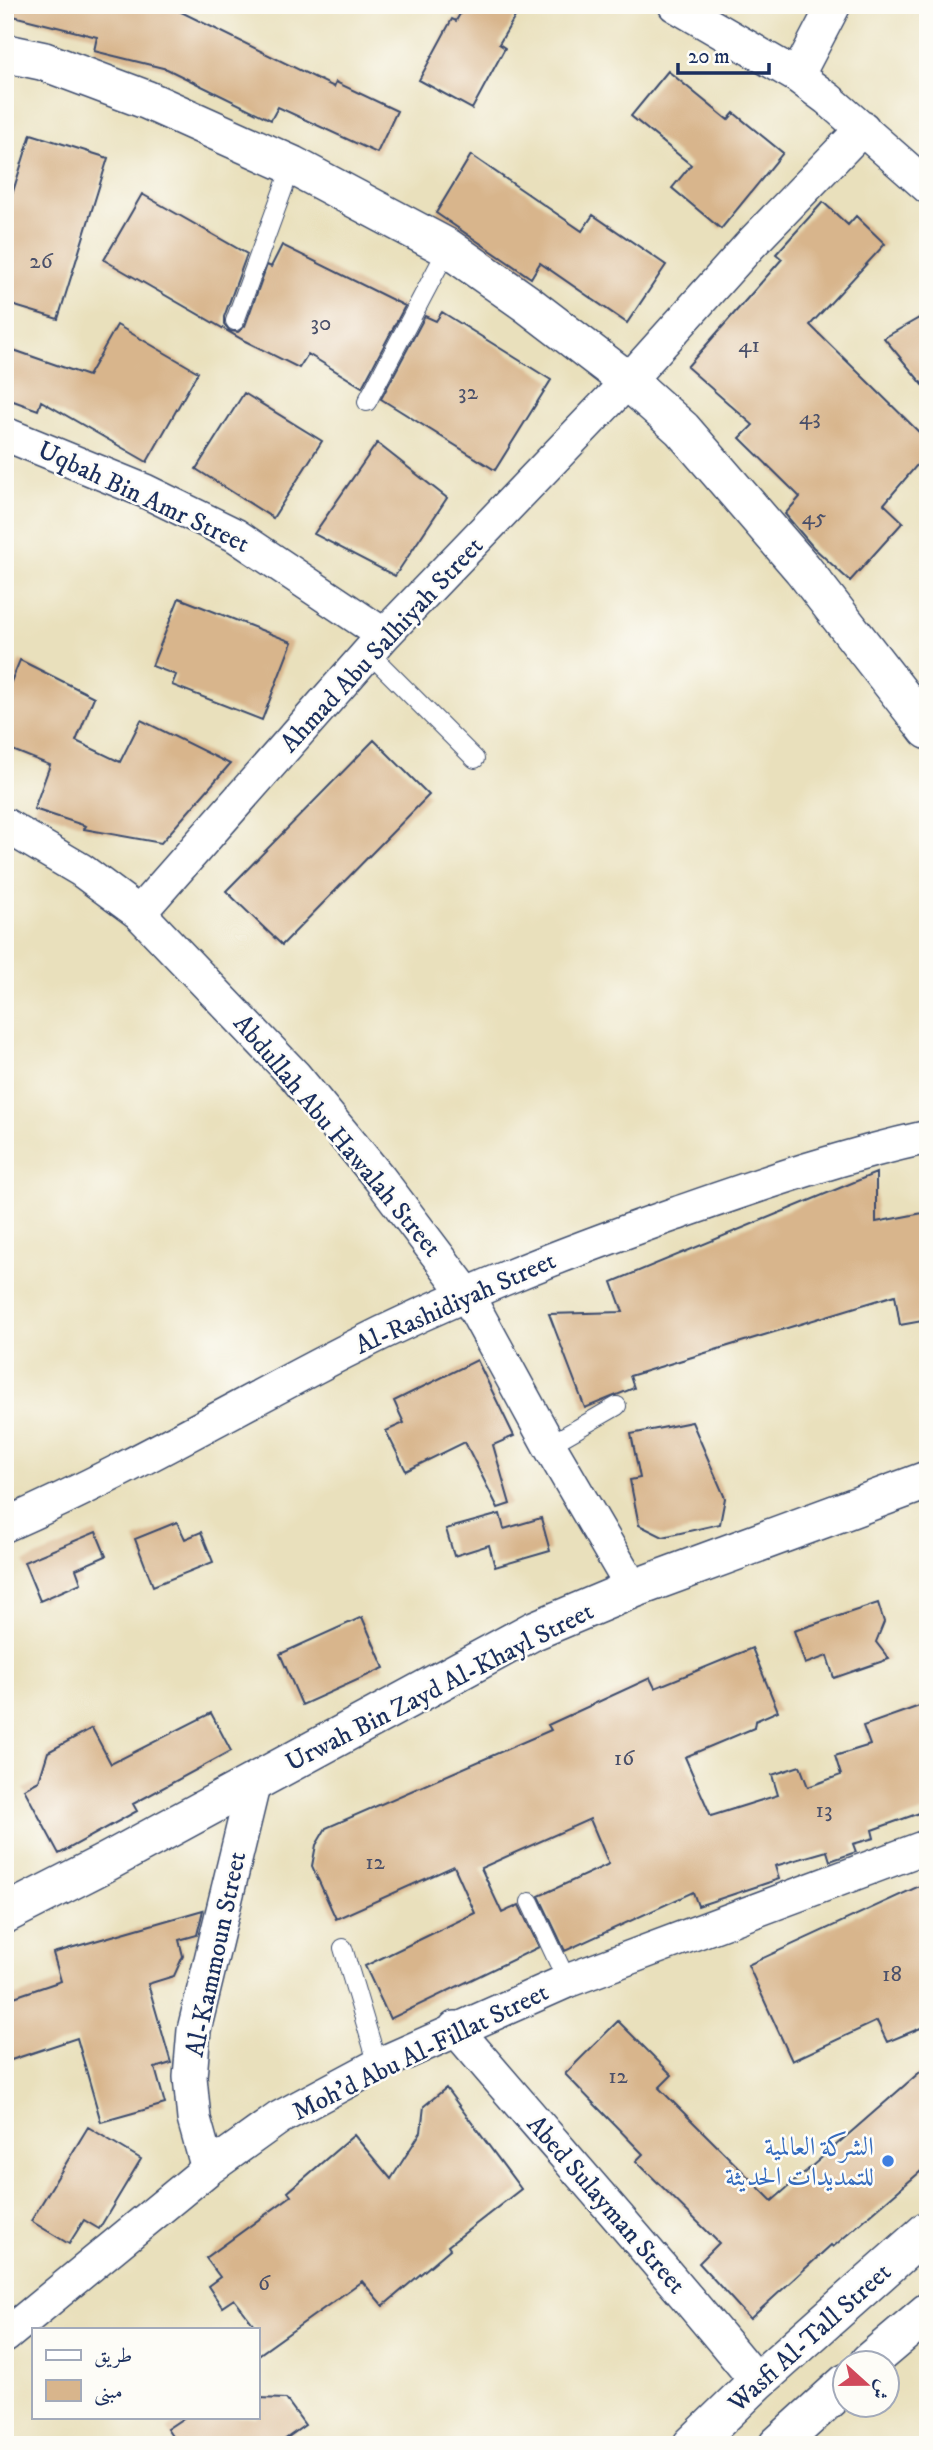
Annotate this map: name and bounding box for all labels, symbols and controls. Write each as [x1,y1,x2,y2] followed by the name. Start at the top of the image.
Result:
[678,32,768,76] scale bar
[688,44,730,70] text: 20 m
[29,247,54,276] house number: 26
[311,309,331,338] house number: 30
[738,331,760,360] house number: 41
[458,378,479,407] house number: 32
[799,403,821,432] house number: 43
[32,434,254,561] street label: Uqbah Bin Amr Street
[802,503,826,532] house number: 45
[273,530,491,760] street label: Ahmad Abu Salhiyah Street
[226,1008,448,1264] street label: Abdullah Abu Hawalah Street
[350,1244,561,1362] street label: Al-Rashidiyah Street
[280,1595,599,1779] street label: Urwah Bin Zayd Al-Khayl Street
[614,1744,635,1773] house number: 16
[815,1796,833,1825] house number: 13
[365,1848,386,1877] house number: 12
[179,1849,254,2060] street label: Al-Kammoun Street
[882,1960,902,1989] house number: 18
[287,1976,554,2129] street label: Moh'd Abu Al-Fillat Street
[608,2062,629,2091] house number: 12
[519,2109,693,2301] street label: Abed Sulayman Street
[725,2130,874,2194] place label: الشركة العالمية للتمديدات الحديثة
[880,2153,896,2169] marker: الشركة العالمية للتمديدات الحديثة
[721,2256,898,2421] street label: Wasfi Al-Tall Street
[258,2269,271,2298] house number: 6
[32,2328,259,2418] legend
[94,2343,132,2369] text: طريق
[832,2348,902,2418] north arrow
[866,2377,895,2402] text: ش
[94,2379,123,2406] text: مبنى

